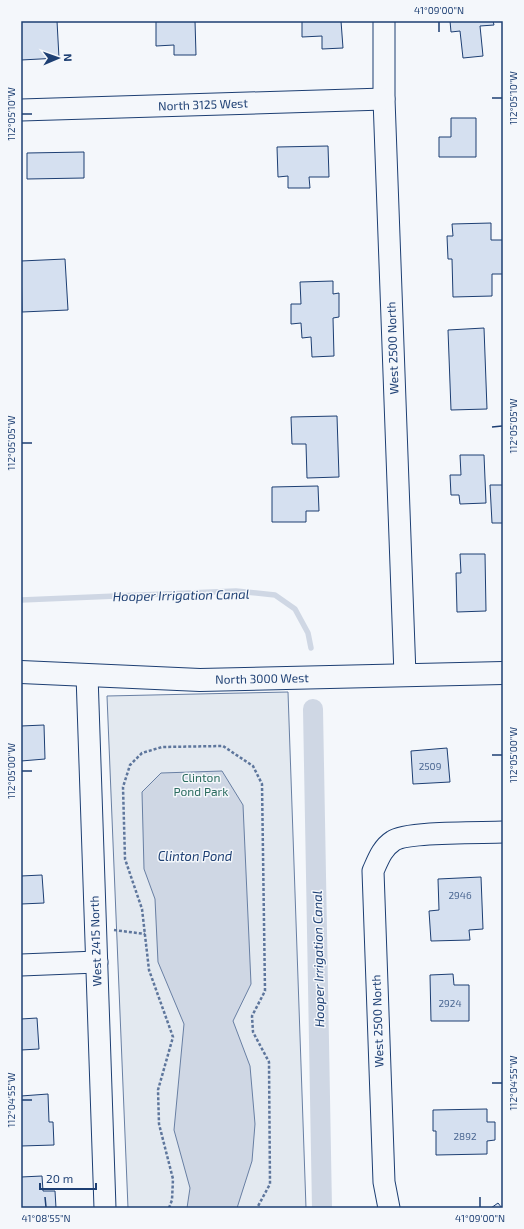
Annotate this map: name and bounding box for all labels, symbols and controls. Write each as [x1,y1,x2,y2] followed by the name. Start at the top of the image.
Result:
[414,4,464,16] text: 41°09'00"N
[38,38,78,78] north arrow
[62,53,75,62] text: N
[507,71,519,125] text: 112°05'10"W
[5,87,17,141] text: 112°05'10"W
[158,95,248,113] street label: North 3125 West
[383,301,401,395] street label: West 2500 North
[507,398,519,454] text: 112°05'05"W
[5,415,17,471] text: 112°05'05"W
[112,586,250,604] water label: Hooper Irrigation Canal
[215,670,309,686] street label: North 3000 West
[507,727,519,783] text: 112°05'00"W
[5,743,17,799] text: 112°05'00"W
[419,760,442,772] house number: 2509
[174,770,228,798] park label: Clinton Pond Park
[158,848,233,864] water label: Clinton Pond
[448,889,472,901] house number: 2946
[309,890,327,1028] water label: Hooper Irrigation Canal
[86,895,104,987] street label: West 2415 North
[368,974,386,1068] street label: West 2500 North
[438,997,462,1009] house number: 2924
[507,1055,519,1111] text: 112°04'55"W
[5,1072,17,1128] text: 112°04'55"W
[453,1130,477,1142] house number: 2892
[40,1165,96,1191] scale bar
[46,1171,73,1185] text: 20 m
[21,1212,71,1224] text: 41°08'55"N
[455,1212,505,1224] text: 41°09'00"N

